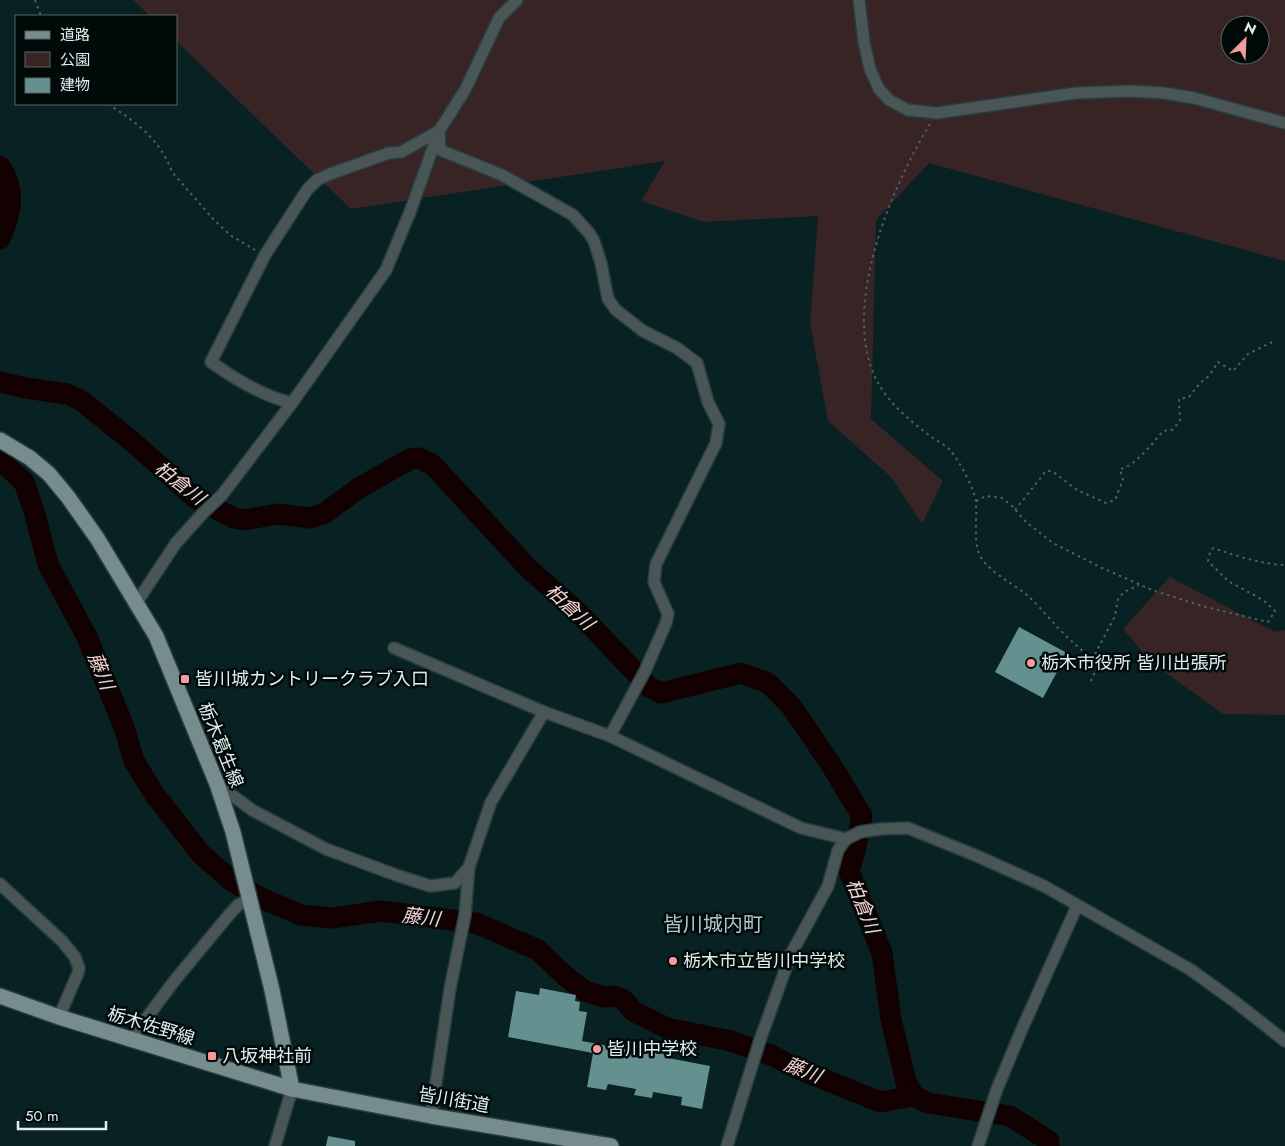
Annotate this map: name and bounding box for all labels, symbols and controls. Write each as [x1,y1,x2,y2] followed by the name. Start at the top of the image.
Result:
[15,15,178,105] legend
[1220,15,1270,65] north arrow
[1241,17,1259,40] text: N
[60,24,90,46] text: 道路
[60,49,90,71] text: 公園
[60,74,90,96] text: 建物
[149,455,212,512] water label: 柏倉川
[540,578,602,638] water label: 柏倉川
[81,648,121,696] water label: 藤川
[1041,650,1226,676] place label: 栃木市役所 皆川出張所
[1025,657,1037,669] marker: 栃木市役所 皆川出張所
[195,666,429,692] place label: 皆川城カントリークラブ入口
[179,673,191,685] marker: 皆川城カントリークラブ入口
[192,698,250,792] street label: 栃木葛生線
[840,875,887,939] water label: 柏倉川
[400,901,443,933] water label: 藤川
[663,910,763,939] district label: 皆川城内町
[683,948,845,974] place label: 栃木市立皆川中学校
[667,955,679,967] marker: 栃木市立皆川中学校
[104,1000,198,1052] street label: 栃木佐野線
[607,1036,697,1062] place label: 皆川中学校
[222,1043,312,1069] place label: 八坂神社前
[591,1043,603,1055] marker: 皆川中学校
[206,1050,218,1062] marker: 八坂神社前
[780,1050,828,1090] water label: 藤川
[416,1081,492,1119] street label: 皆川街道
[18,1098,105,1130] scale bar
[25,1105,59,1127] text: 50 m

